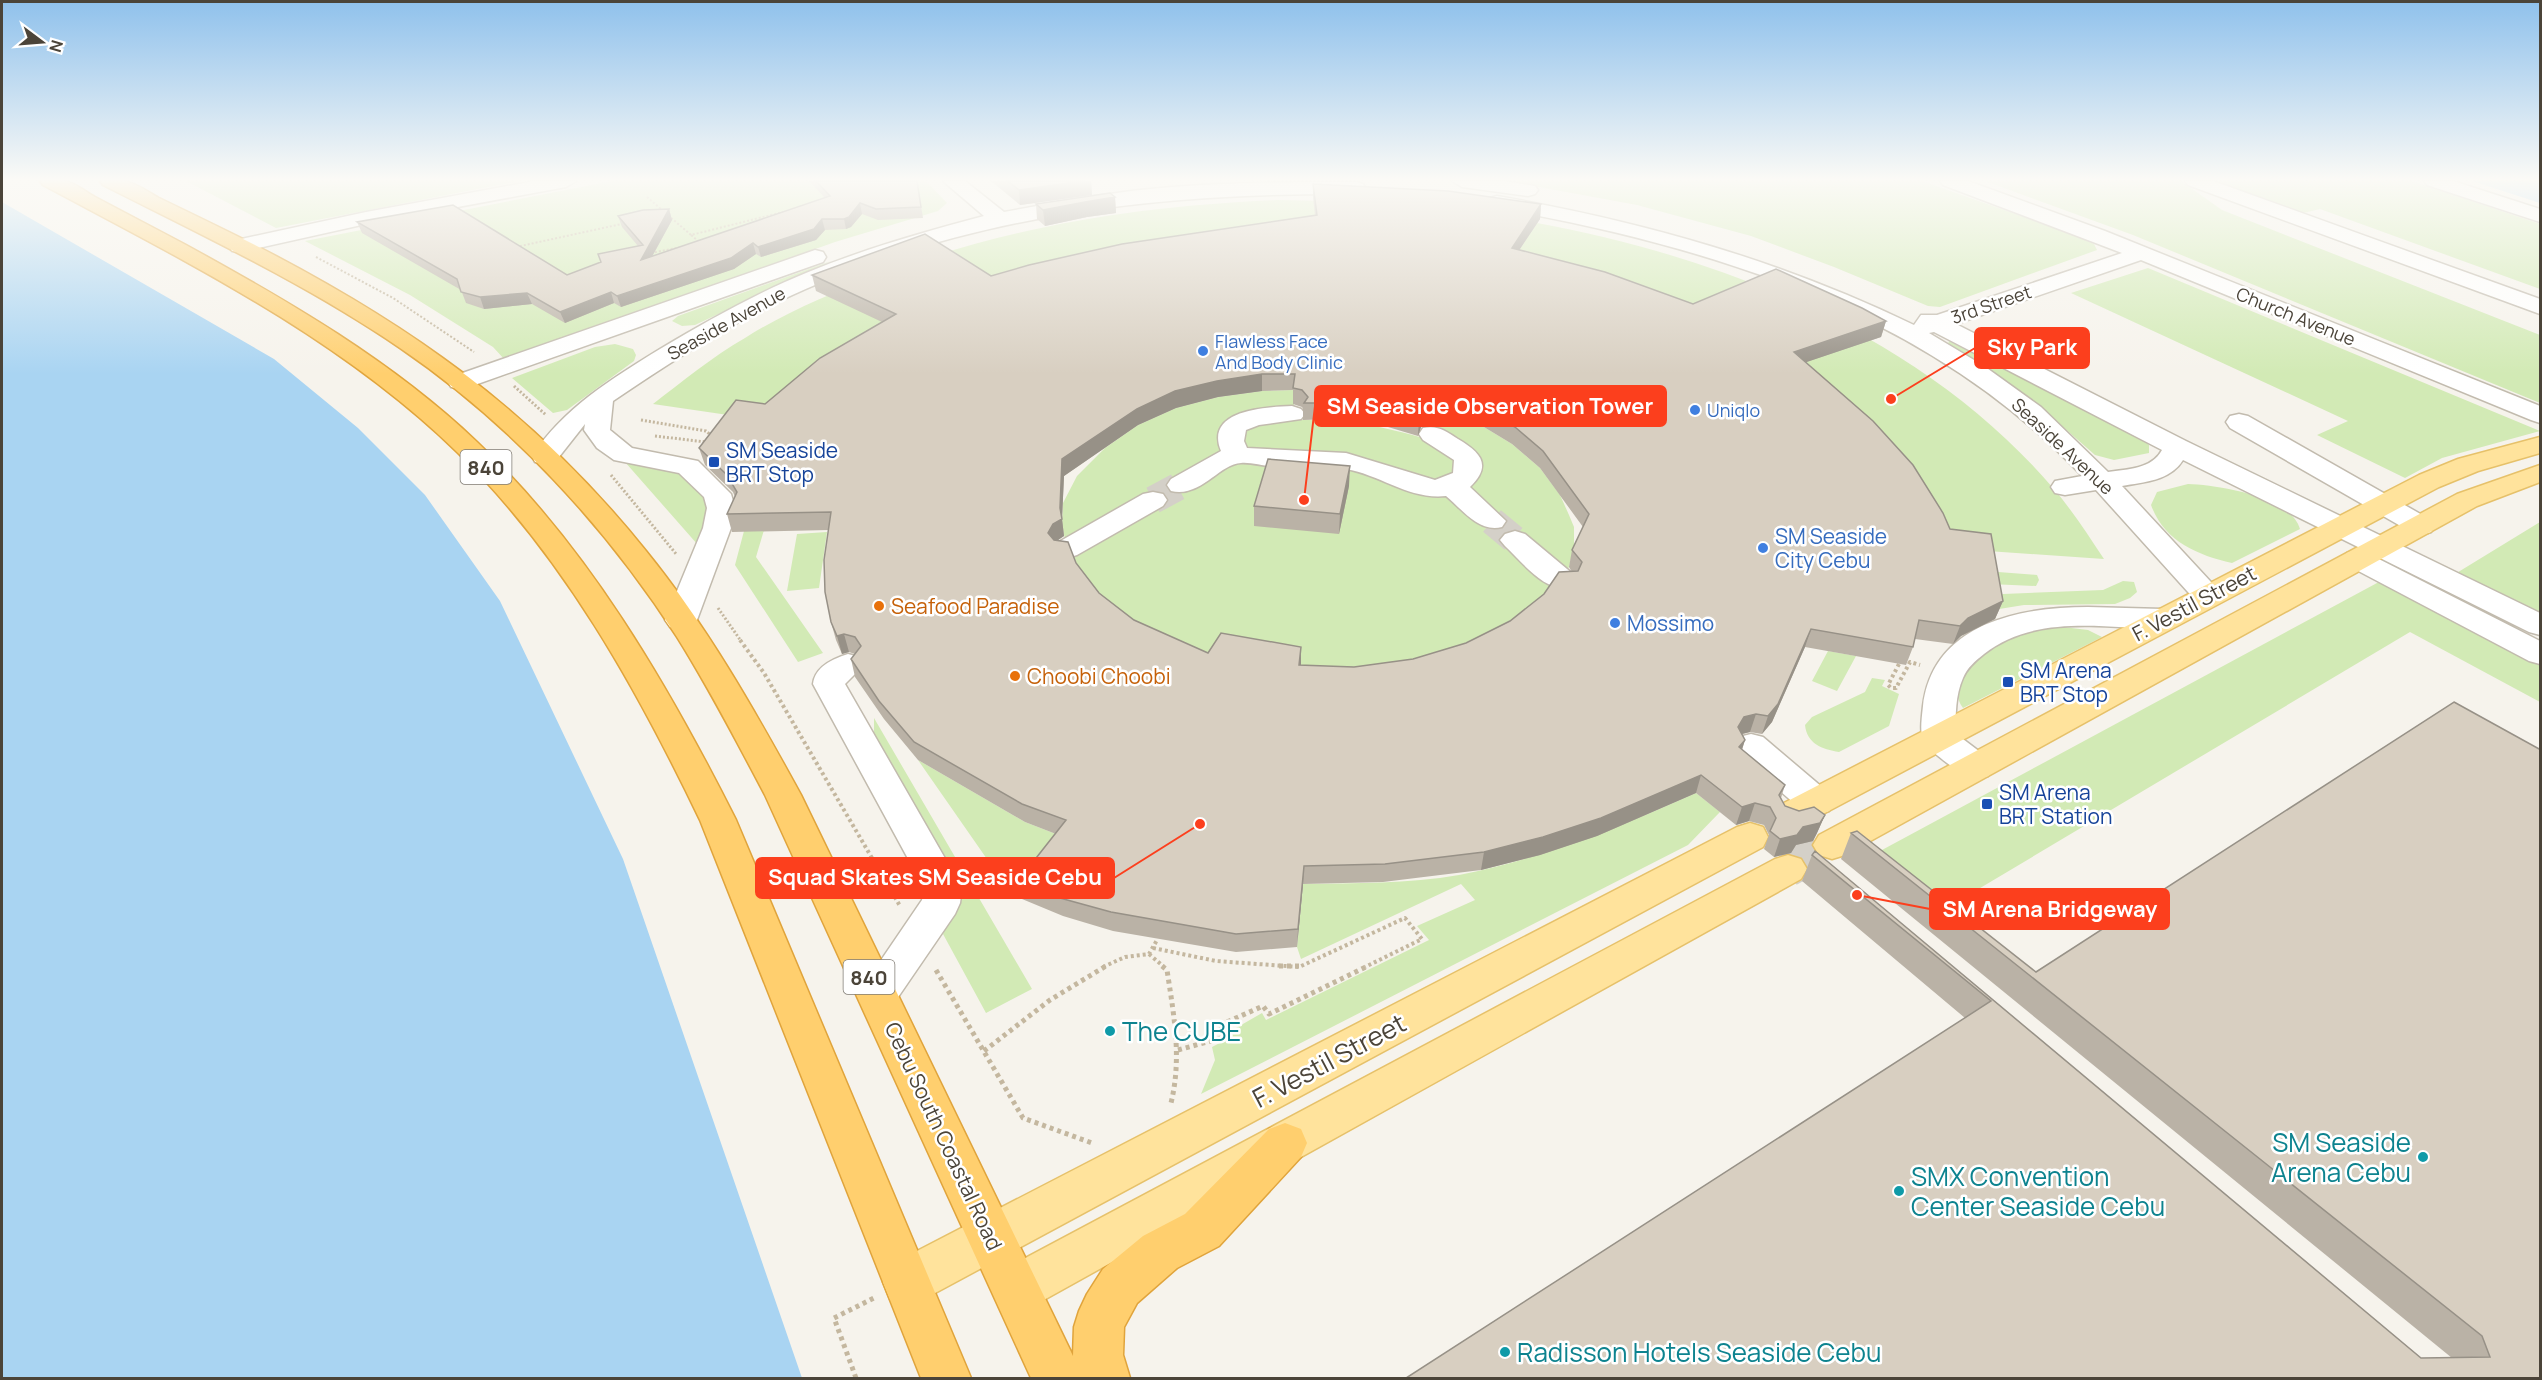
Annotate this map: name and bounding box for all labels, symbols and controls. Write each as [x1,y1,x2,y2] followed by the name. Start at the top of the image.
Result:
[12,12,72,72] north arrow
[44,38,69,55] text: N
[1948,279,2034,329] street label: 3rd Street
[663,281,789,365] street label: Seaside Avenue
[2233,281,2359,351] street label: Church Avenue
[1975,328,2089,368] callout: Sky Park
[1215,329,1343,374] place label: Flawless Face And Body Clinic
[1987,332,2078,362] text: Sky Park
[1196,344,1210,358] marker: Flawless Face And Body Clinic
[1315,386,1666,426] callout: SM Seaside Observation Tower
[1327,391,1653,421] text: SM Seaside Observation Tower
[2007,392,2119,500] street label: Seaside Avenue
[1707,398,1760,422] place label: Uniqlo
[1688,403,1702,417] marker: Uniqlo
[726,436,838,488] place label: SM Seaside BRT Stop
[460,450,512,484] road number: 840
[707,455,721,469] marker: SM Seaside BRT Stop
[1775,522,1887,574] place label: SM Seaside City Cebu
[1756,541,1770,555] marker: SM Seaside City Cebu
[2127,559,2261,647] street label: F. Vestil Street
[891,592,1060,620] place label: Seafood Paradise
[872,599,886,613] marker: Seafood Paradise
[1627,609,1714,637] place label: Mossimo
[1608,616,1622,630] marker: Mossimo
[2020,656,2112,708] place label: SM Arena BRT Stop
[1027,662,1171,690] place label: Choobi Choobi
[1008,669,1022,683] marker: Choobi Choobi
[2001,675,2015,689] marker: SM Arena BRT Stop
[1999,778,2112,830] place label: SM Arena BRT Station
[1980,797,1994,811] marker: SM Arena BRT Station
[756,858,1114,898] callout: Squad Skates SM Seaside Cebu
[768,862,1102,892] text: Squad Skates SM Seaside Cebu
[1930,889,2169,929] callout: SM Arena Bridgeway
[1943,894,2158,924] text: SM Arena Bridgeway
[844,960,894,994] road number: 840
[1246,1004,1412,1116] street label: F. Vestil Street
[1122,1013,1241,1049] place label: The CUBE
[879,1018,1009,1254] street label: Cebu South Coastal Road
[1103,1024,1117,1038] marker: The CUBE
[2271,1124,2411,1190] place label: SM Seaside Arena Cebu
[2416,1150,2430,1164] marker: SM Seaside Arena Cebu
[1911,1158,2165,1224] place label: SMX Convention Center Seaside Cebu
[1892,1184,1906,1198] marker: SMX Convention Center Seaside Cebu
[1517,1334,1881,1370] place label: Radisson Hotels Seaside Cebu
[1498,1345,1512,1359] marker: Radisson Hotels Seaside Cebu

